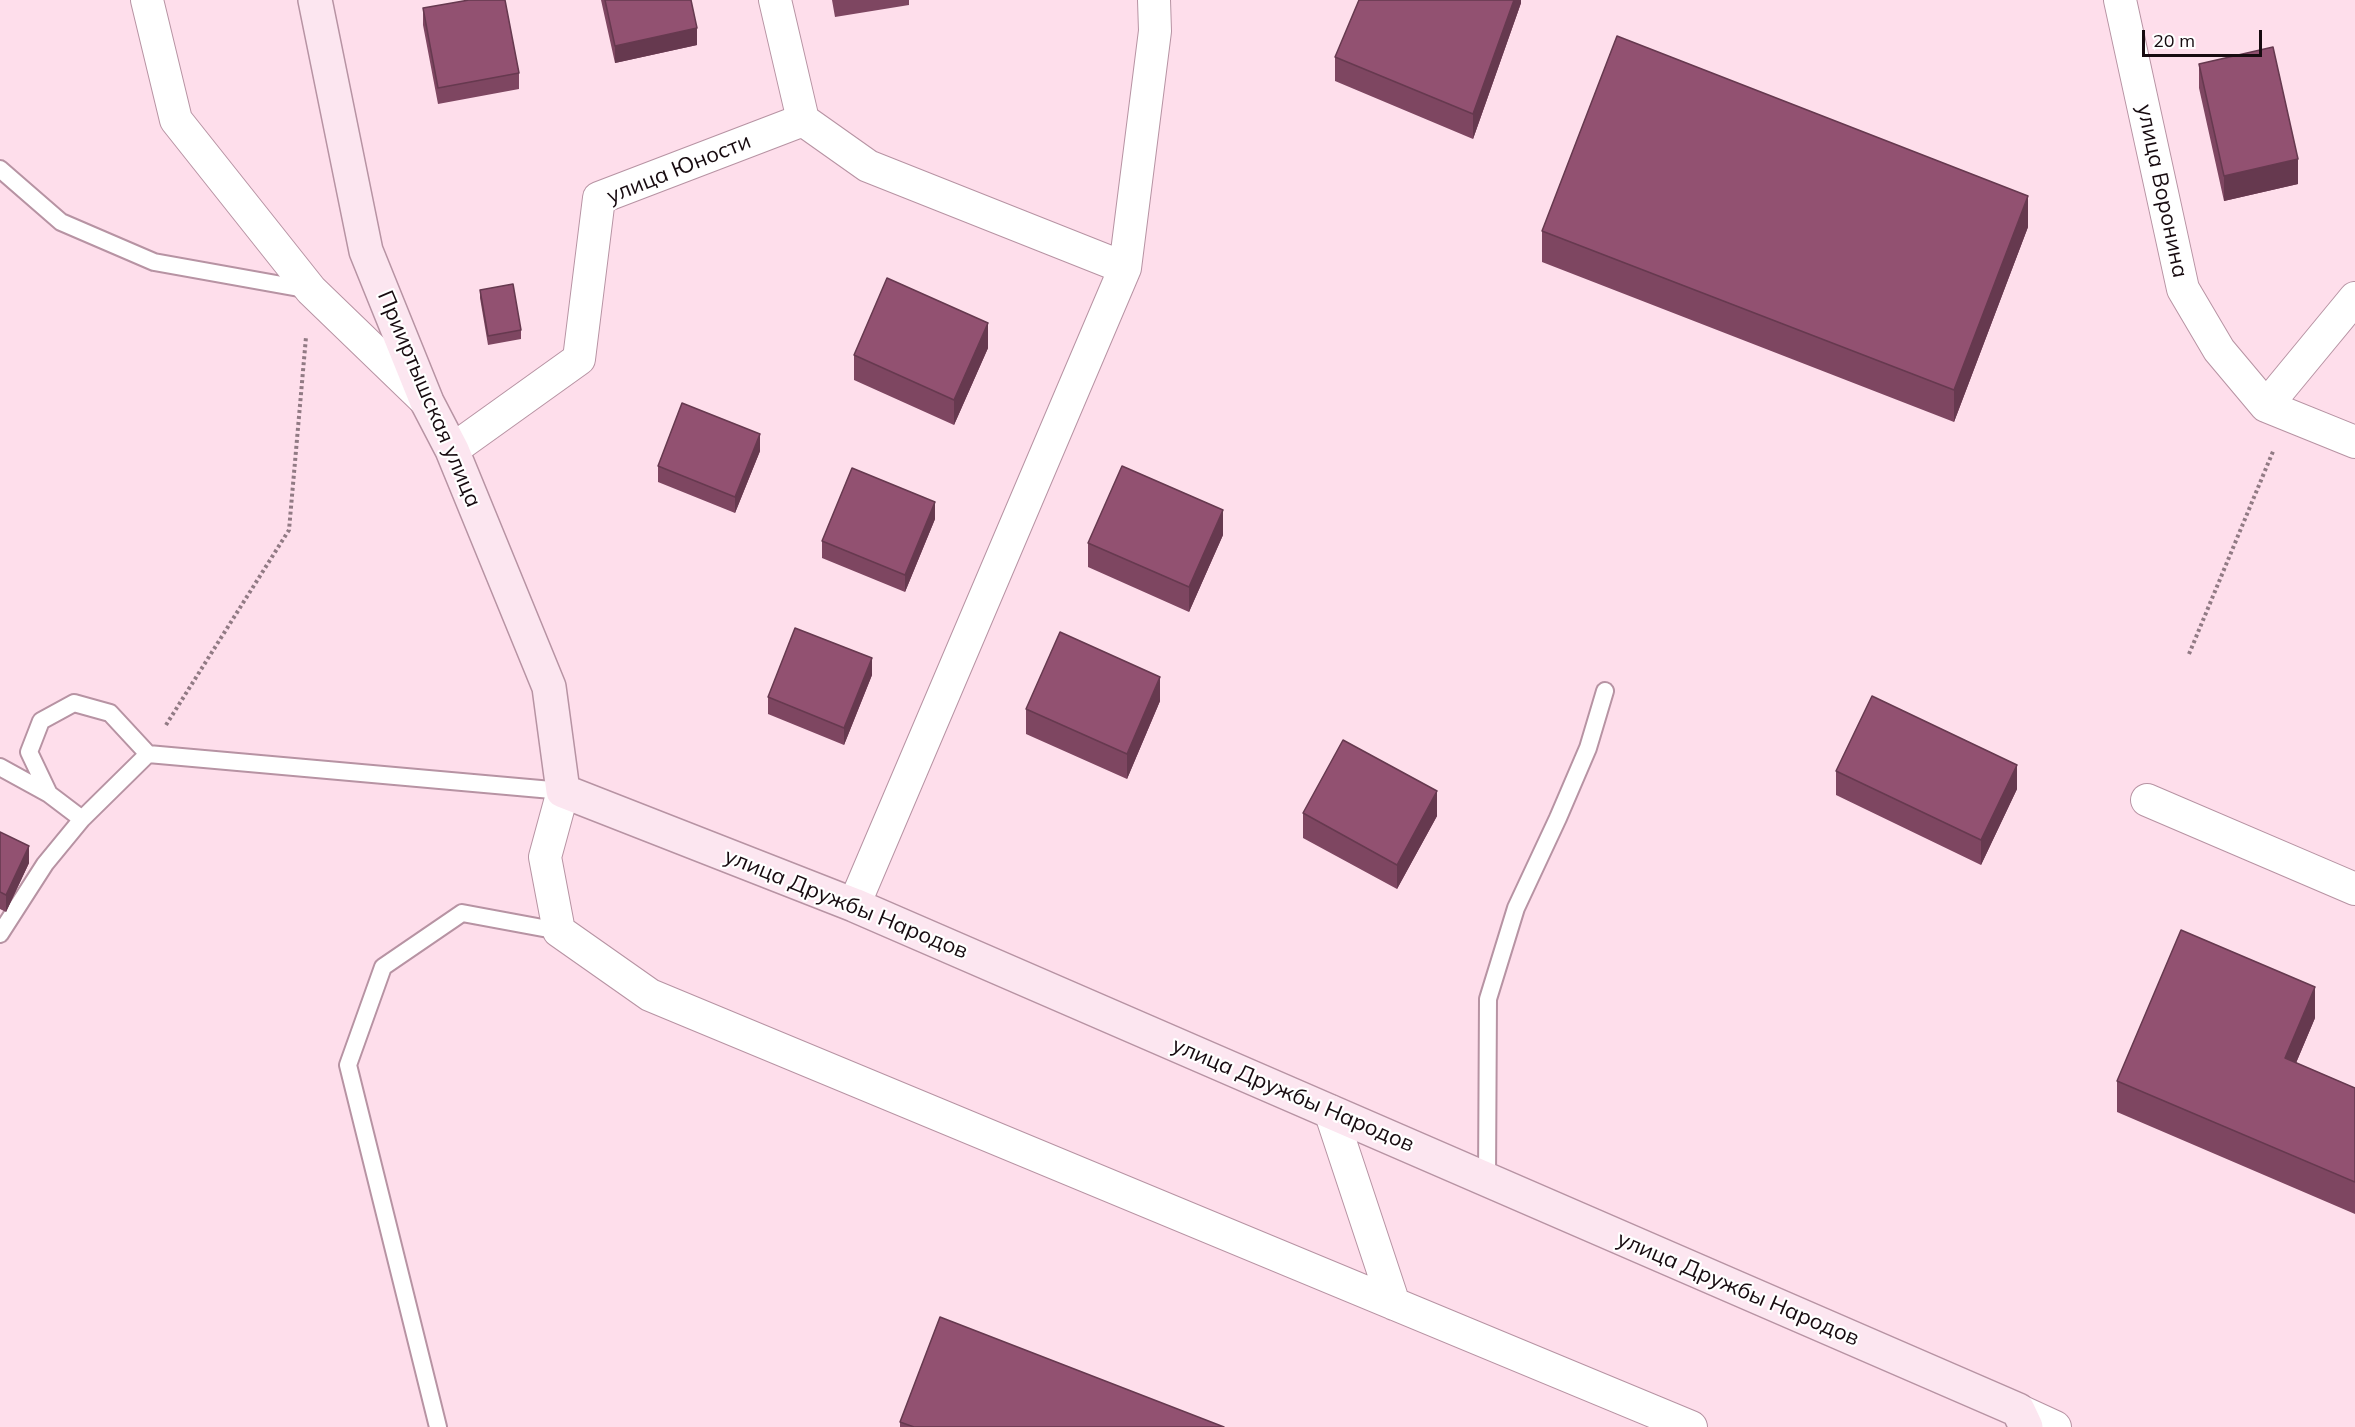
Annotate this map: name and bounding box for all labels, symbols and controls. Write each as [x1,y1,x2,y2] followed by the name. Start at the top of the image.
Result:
[2145,18,2265,56] scale bar
[2153,29,2195,52] text: 20 m
[2131,102,2193,280] street label: улица Воронина
[603,128,755,210] street label: улица Юности
[371,287,487,511] street label: Прииртышская улица
[720,843,972,965] street label: улица Дружбы Народов
[1168,1032,1418,1158] street label: улица Дружбы Народов
[1613,1226,1863,1352] street label: улица Дружбы Народов

